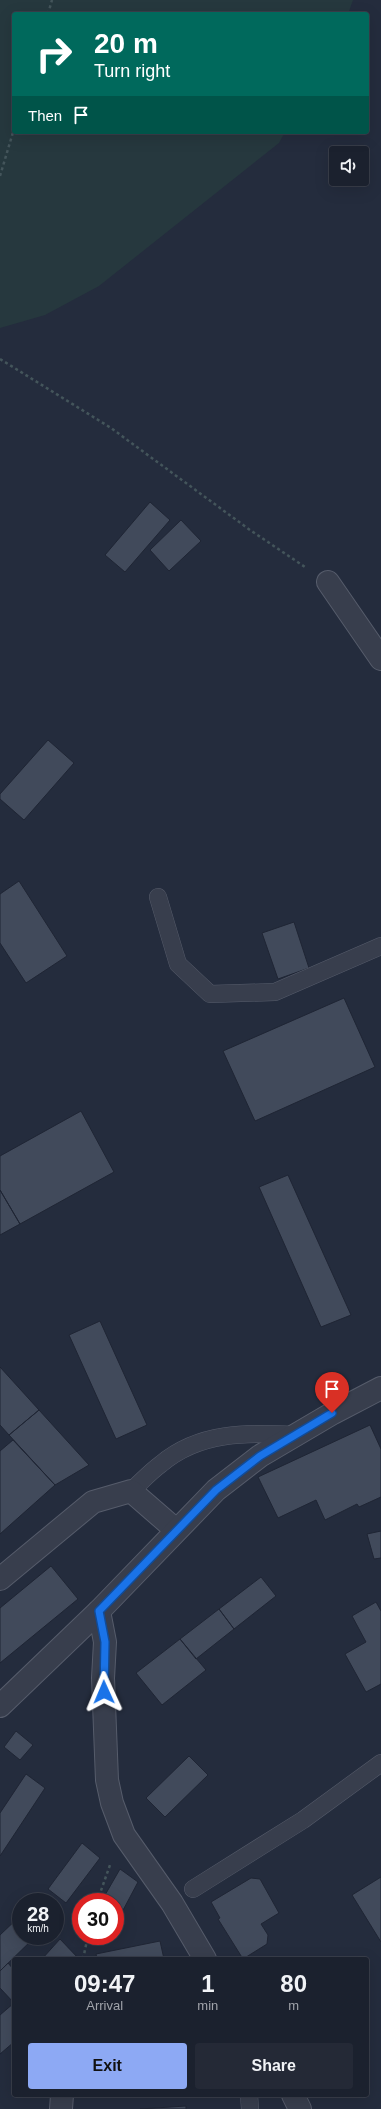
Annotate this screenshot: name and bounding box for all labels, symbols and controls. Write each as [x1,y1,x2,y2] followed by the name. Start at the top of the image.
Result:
[28,28,80,80] icon: right
[94,28,158,59] text: 20 m
[94,61,170,81] text: Turn right
[70,104,92,126] icon: arrive
[28,107,62,124] text: Then
[329,146,369,186] map controls
[329,146,369,186] button: sound
[315,1372,349,1413] pin
[321,1378,343,1400] icon: arrive
[83,1671,125,1713] position arrow
[72,1893,124,1945] speed limit sign: 30
[27,1903,49,1925] text: 28
[27,1923,49,1934] text: km/h
[74,1970,135,1997] text: 09:47
[201,1970,215,1997] text: 1
[280,1970,307,1997] text: 80
[86,1998,123,2013] text: Arrival
[197,1998,218,2013] text: min
[288,1998,299,2013] text: m
[28,2043,187,2089] button: Exit
[195,2043,353,2089] button: Share

